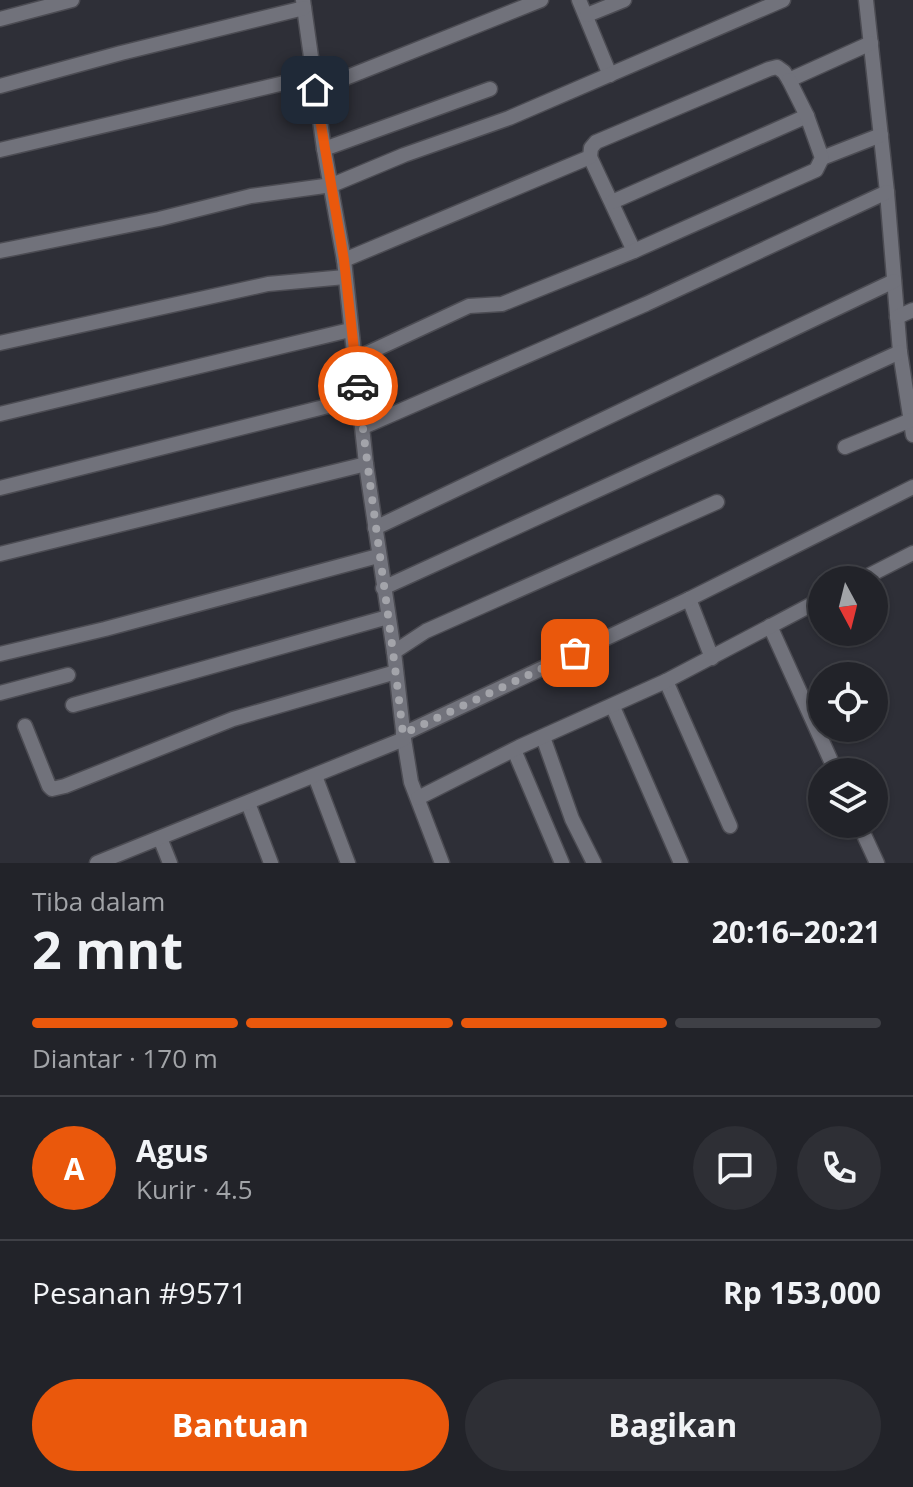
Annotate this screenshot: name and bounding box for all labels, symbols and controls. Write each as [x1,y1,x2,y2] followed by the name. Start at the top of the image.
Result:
[281,56,349,124] pin
[293,68,337,112] icon: home
[318,346,398,426] courier
[336,364,380,408] icon: car
[808,566,888,646] north arrow
[808,566,888,838] map controls
[541,619,609,687] pin
[553,631,597,675] icon: bag
[808,662,888,742] button: locate
[808,758,888,838] button: layers
[32,883,165,919] text: Tiba dalam
[712,911,881,952] text: 20:16–20:21
[32,913,183,984] text: 2 mnt
[32,1040,218,1076] text: Diantar · 170 m
[693,1126,777,1210] button: chat
[797,1126,881,1210] button: phone
[136,1130,208,1171] text: Agus
[64,1148,84,1189] text: A
[136,1171,253,1207] text: Kurir · 4.5
[32,1272,247,1313] text: Pesanan #9571
[723,1272,881,1313] text: Rp 153,000
[32,1379,449,1471] button: Bantuan
[465,1379,881,1471] button: Bagikan

